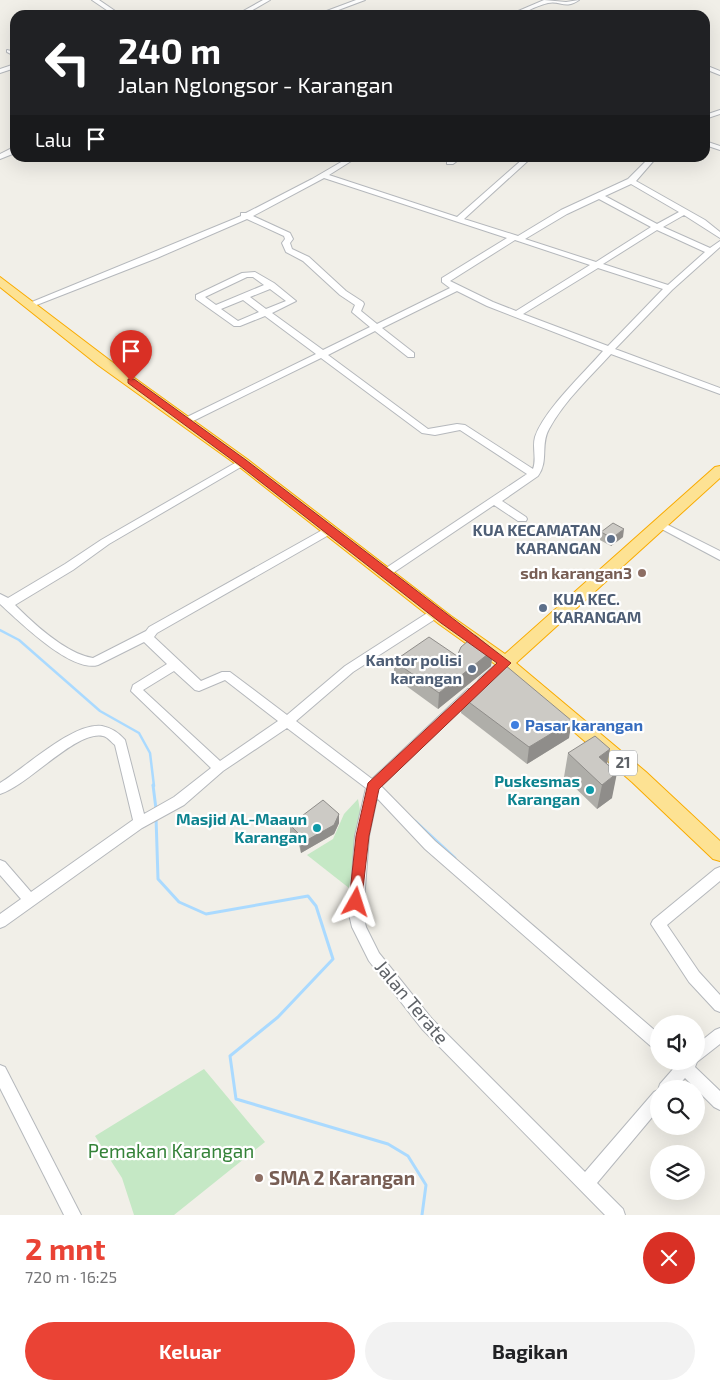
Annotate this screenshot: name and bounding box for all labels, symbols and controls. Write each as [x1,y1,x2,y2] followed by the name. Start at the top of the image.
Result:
[118,29,221,71] text: 240 m
[35,30,100,95] icon: left
[118,71,393,97] text: Jalan Nglongsor - Karangan
[82,125,110,153] icon: arrive
[35,128,72,151] text: Lalu
[110,330,152,381] pin
[117,337,145,365] icon: arrive
[473,520,601,557] place label: KUA KECAMATAN KARANGAN
[605,533,617,545] marker: KUA KECAMATAN KARANGAN
[520,563,632,582] place label: sdn karangan3
[636,567,648,579] marker: sdn karangan3
[553,589,641,626] place label: KUA KEC. KARANGAM
[537,602,549,614] marker: KUA KEC. KARANGAM
[366,650,462,687] place label: Kantor polisi karangan
[466,663,478,675] marker: Kantor polisi karangan
[525,715,643,734] place label: Pasar karangan
[509,719,521,731] marker: Pasar karangan
[609,750,637,776] road number: 21
[494,771,580,808] place label: Puskesmas Karangan
[584,784,596,796] marker: Puskesmas Karangan
[176,809,307,846] place label: Masjid AL-Maaun Karangan
[311,822,323,834] marker: Masjid AL-Maaun Karangan
[329,875,381,927] position arrow
[371,955,454,1048] street label: Jalan Terate
[650,1015,705,1200] map controls
[650,1015,705,1070] button: sound
[650,1080,705,1135] button: search
[88,1139,254,1162] park label: Pemakan Karangan
[650,1145,705,1200] button: layers
[269,1166,415,1189] place label: SMA 2 Karangan
[253,1172,265,1184] marker: SMA 2 Karangan
[25,1230,106,1266] text: 2 mnt
[643,1232,695,1284] button: close
[25,1267,117,1286] text: 720 m · 16:25
[25,1322,355,1380] button: Keluar
[365,1322,695,1380] button: Bagikan

